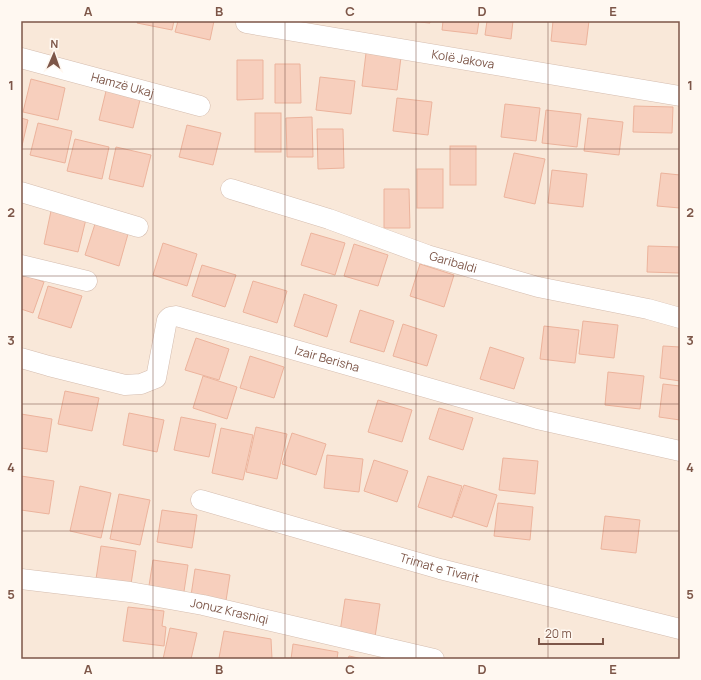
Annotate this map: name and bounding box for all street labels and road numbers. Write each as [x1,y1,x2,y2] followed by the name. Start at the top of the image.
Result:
[430,45,496,73] street label: Kolë Jakova
[89,68,156,101] street label: Hamzë Ukaj
[427,247,479,277] street label: Garibaldi
[293,341,361,376] street label: Izair Berisha
[398,549,481,587] street label: Trimat e Tivarit
[189,594,270,628] street label: Jonuz Krasniqi

